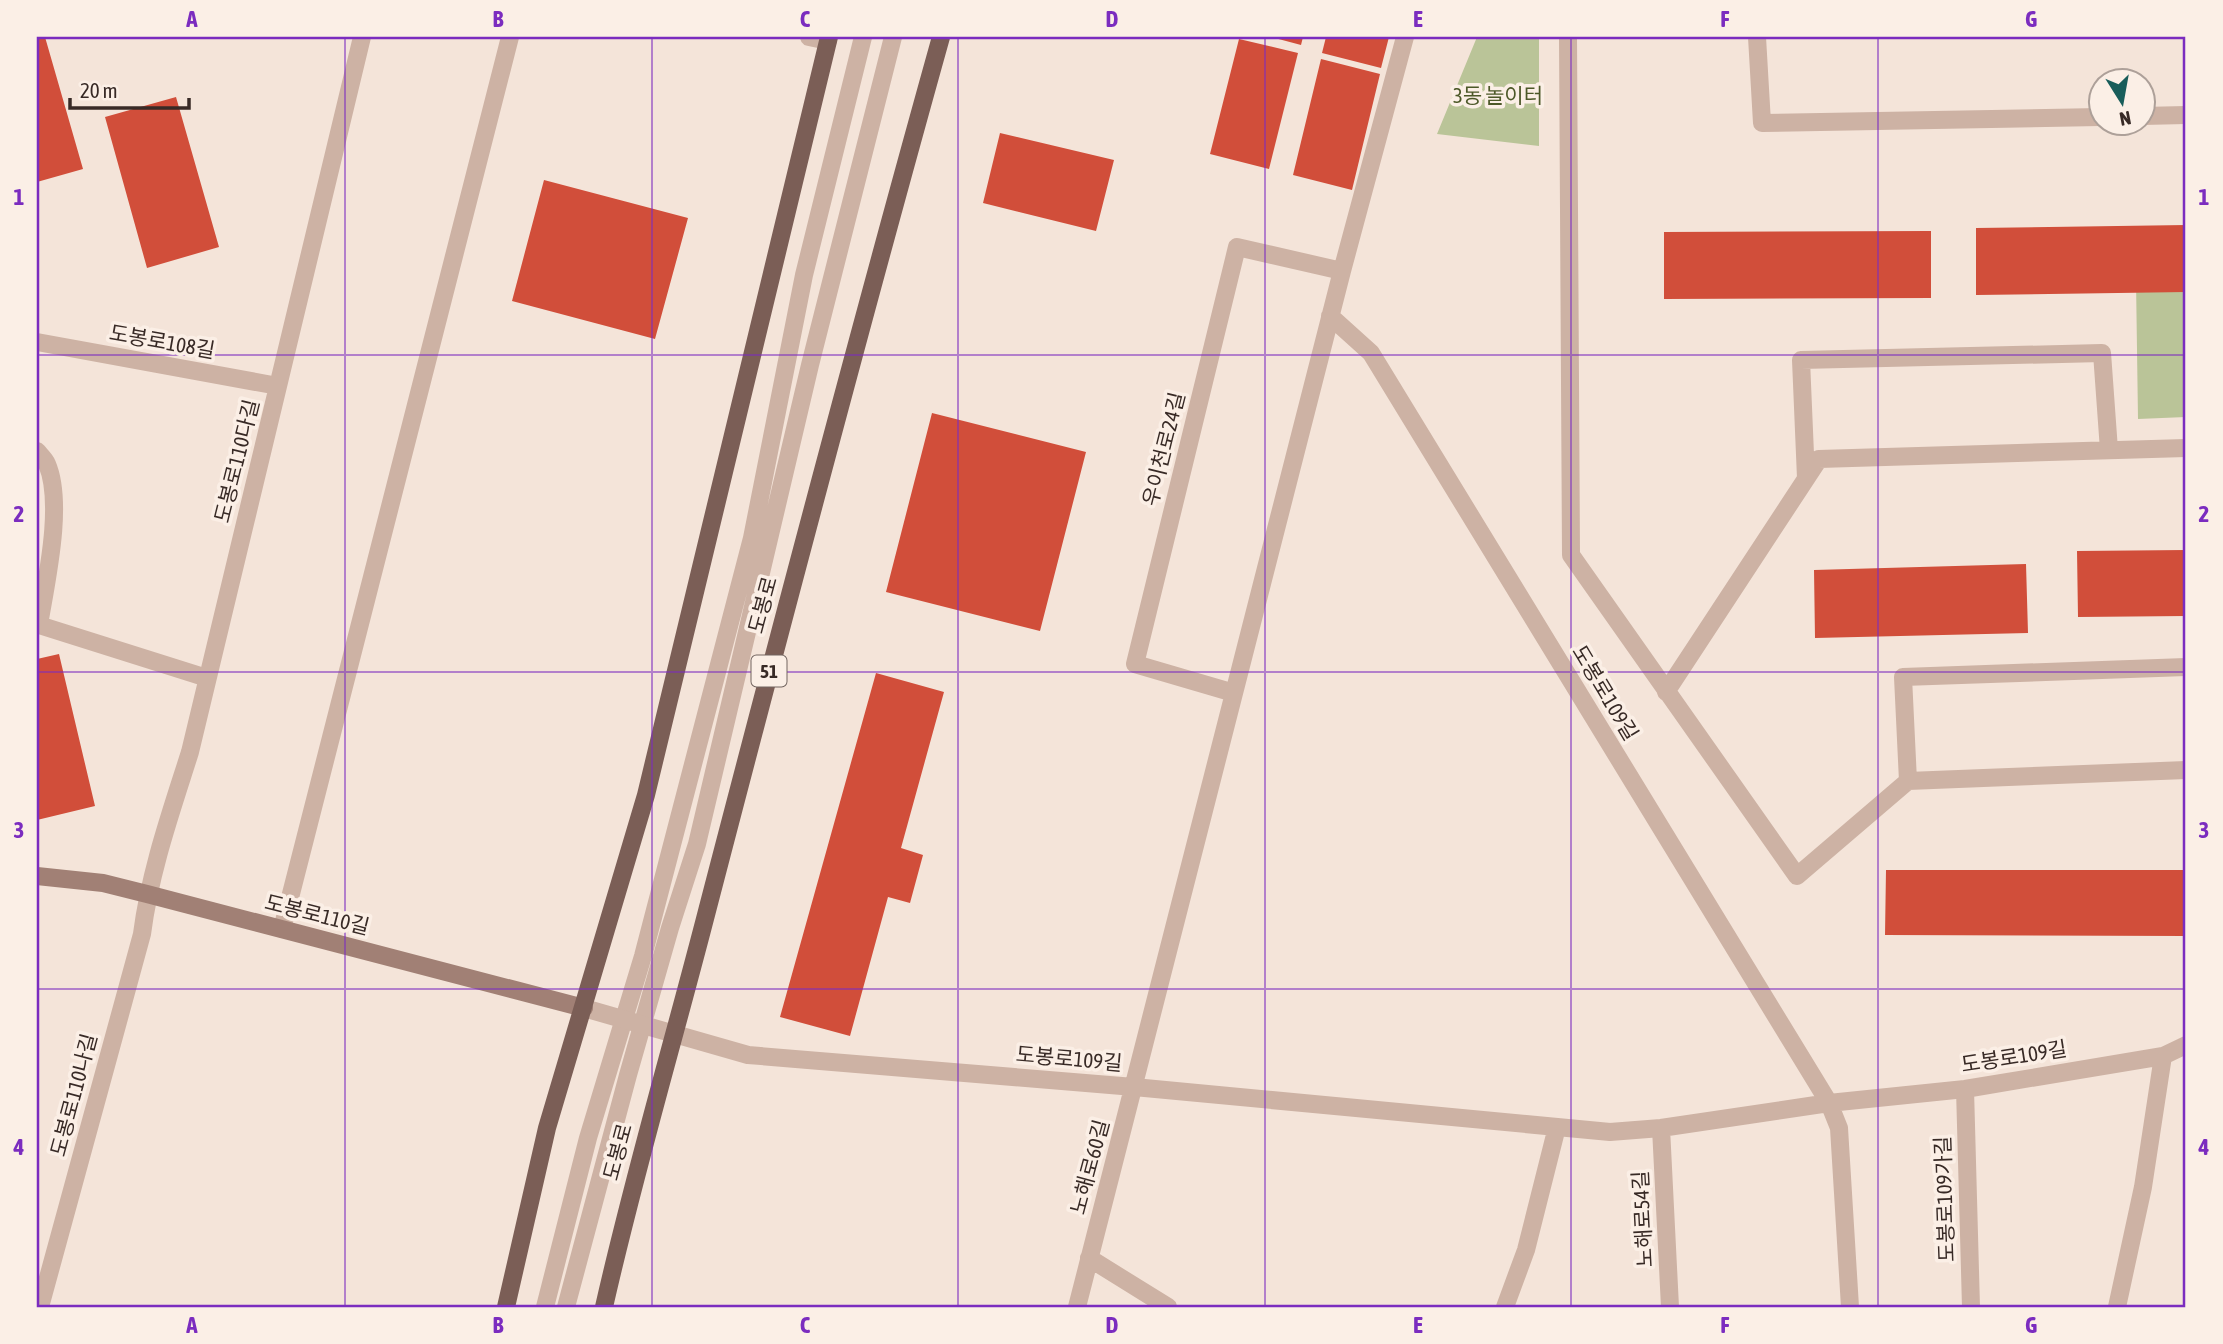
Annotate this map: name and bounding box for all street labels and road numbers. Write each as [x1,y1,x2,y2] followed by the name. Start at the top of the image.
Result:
[107,320,217,362] street label: 도봉로108길
[1137,389,1189,508] street label: 우이천로24길
[209,397,263,525] street label: 도봉로110다길
[743,574,781,636] street label: 도봉로
[1568,640,1644,744] street label: 도봉로109길
[752,656,786,686] road number: 51
[262,889,372,939] street label: 도봉로110길
[45,1031,101,1159] street label: 도봉로110나길
[1959,1036,2069,1076] street label: 도봉로109길
[1015,1041,1123,1075] street label: 도봉로109길
[1065,1117,1113,1217] street label: 노해로60길
[598,1121,636,1183] street label: 도봉로
[1930,1136,1958,1263] street label: 도봉로109가길
[1627,1170,1657,1268] street label: 노해로54길

